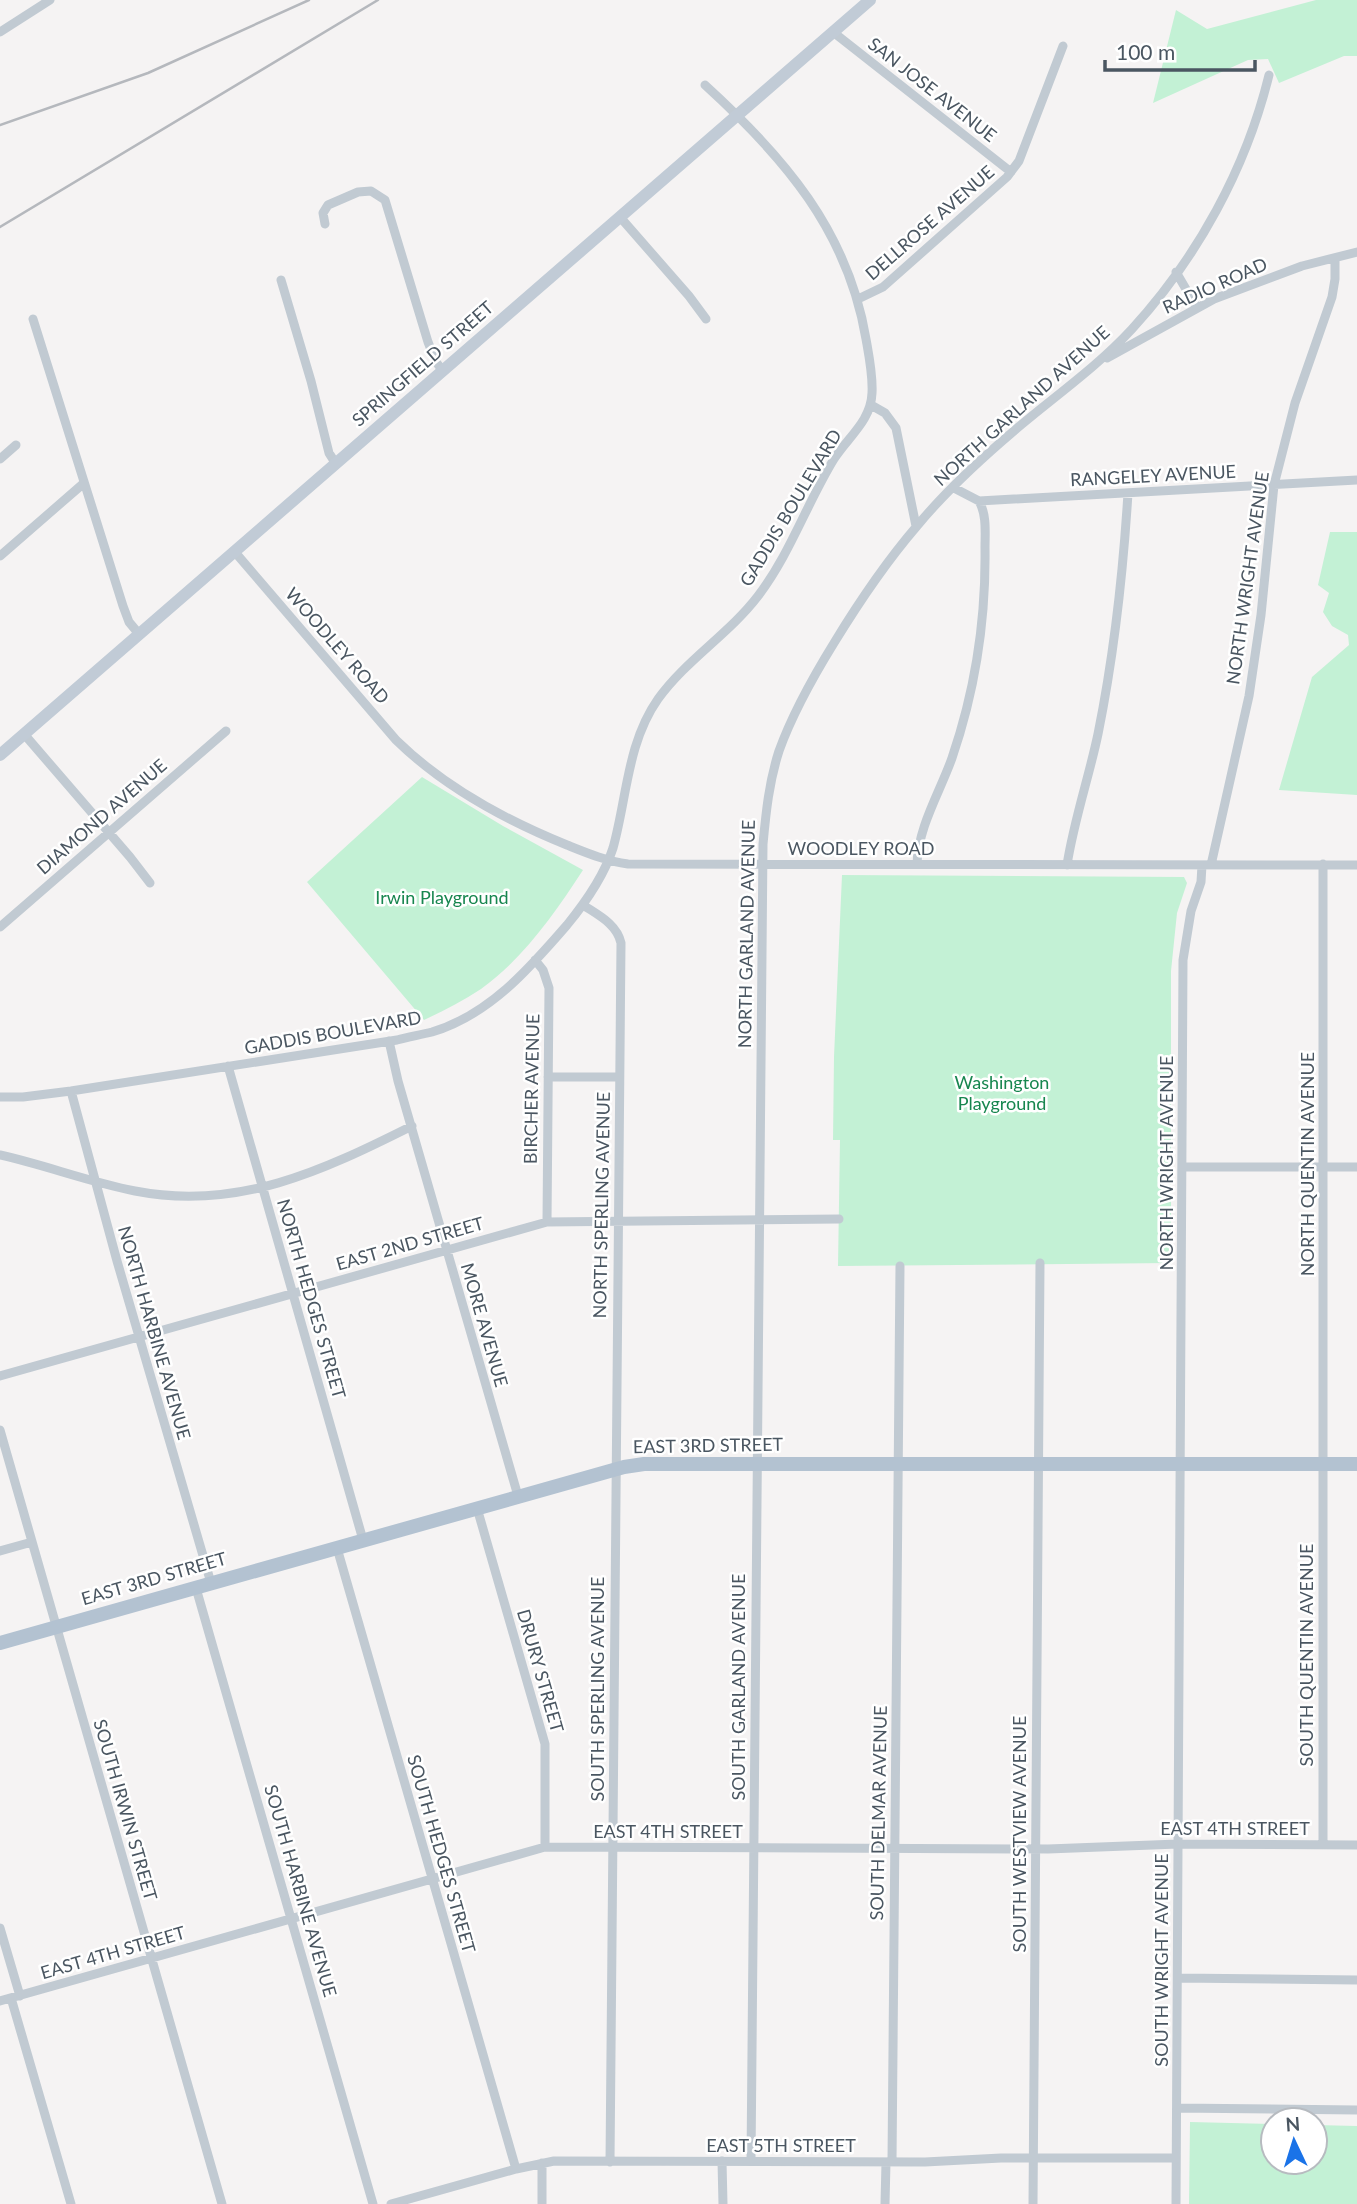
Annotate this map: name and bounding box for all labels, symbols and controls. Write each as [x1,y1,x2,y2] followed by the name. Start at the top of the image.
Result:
[1105,28,1256,72] scale bar
[864,32,1001,146] street label: SAN JOSE AVENUE
[1116,39,1175,64] text: 100 m
[860,160,998,284] street label: DELLROSE AVENUE
[1159,252,1270,318] street label: RADIO ROAD
[347,296,498,431] street label: SPRINGFIELD STREET
[929,321,1114,490] street label: NORTH GARLAND AVENUE
[735,425,846,590] street label: GADDIS BOULEVARD
[1069,460,1236,490] street label: RANGELEY AVENUE
[1221,470,1273,686] street label: NORTH WRIGHT AVENUE
[281,583,394,708] street label: WOODLEY ROAD
[32,754,171,879] street label: DIAMOND AVENUE
[733,820,759,1048] street label: NORTH GARLAND AVENUE
[788,837,934,859] street label: WOODLEY ROAD
[375,886,509,908] park label: Irwin Playground
[243,1006,423,1058] street label: GADDIS BOULEVARD
[519,1014,543,1164] street label: BIRCHER AVENUE
[1296,1052,1318,1276] street label: NORTH QUENTIN AVENUE
[1155,1056,1177,1270] street label: NORTH WRIGHT AVENUE
[955,1071,1049,1114] park label: Washington Playground
[588,1092,614,1318] street label: NORTH SPERLING AVENUE
[273,1196,351,1402] street label: NORTH HEDGES STREET
[333,1211,486,1275] street label: EAST 2ND STREET
[114,1223,196,1442] street label: NORTH HARBINE AVENUE
[457,1260,513,1389] street label: MORE AVENUE
[633,1433,784,1457] street label: EAST 3RD STREET
[1295,1544,1317,1766] street label: SOUTH QUENTIN AVENUE
[79,1547,229,1609] street label: EAST 3RD STREET
[727,1574,749,1800] street label: SOUTH GARLAND AVENUE
[586,1577,608,1802] street label: SOUTH SPERLING AVENUE
[513,1607,569,1735] street label: DRURY STREET
[865,1705,891,1921] street label: SOUTH DELMAR AVENUE
[1008,1716,1030,1952] street label: SOUTH WESTVIEW AVENUE
[90,1717,162,1903] street label: SOUTH IRWIN STREET
[403,1752,481,1956] street label: SOUTH HEDGES STREET
[260,1782,342,1999] street label: SOUTH HARBINE AVENUE
[1160,1817,1310,1839] street label: EAST 4TH STREET
[593,1820,743,1842] street label: EAST 4TH STREET
[1150,1853,1172,2067] street label: SOUTH WRIGHT AVENUE
[38,1921,188,1983] street label: EAST 4TH STREET
[1259,2106,1329,2176] north arrow
[1285,2112,1301,2136] text: N
[706,2134,856,2156] street label: EAST 5TH STREET

